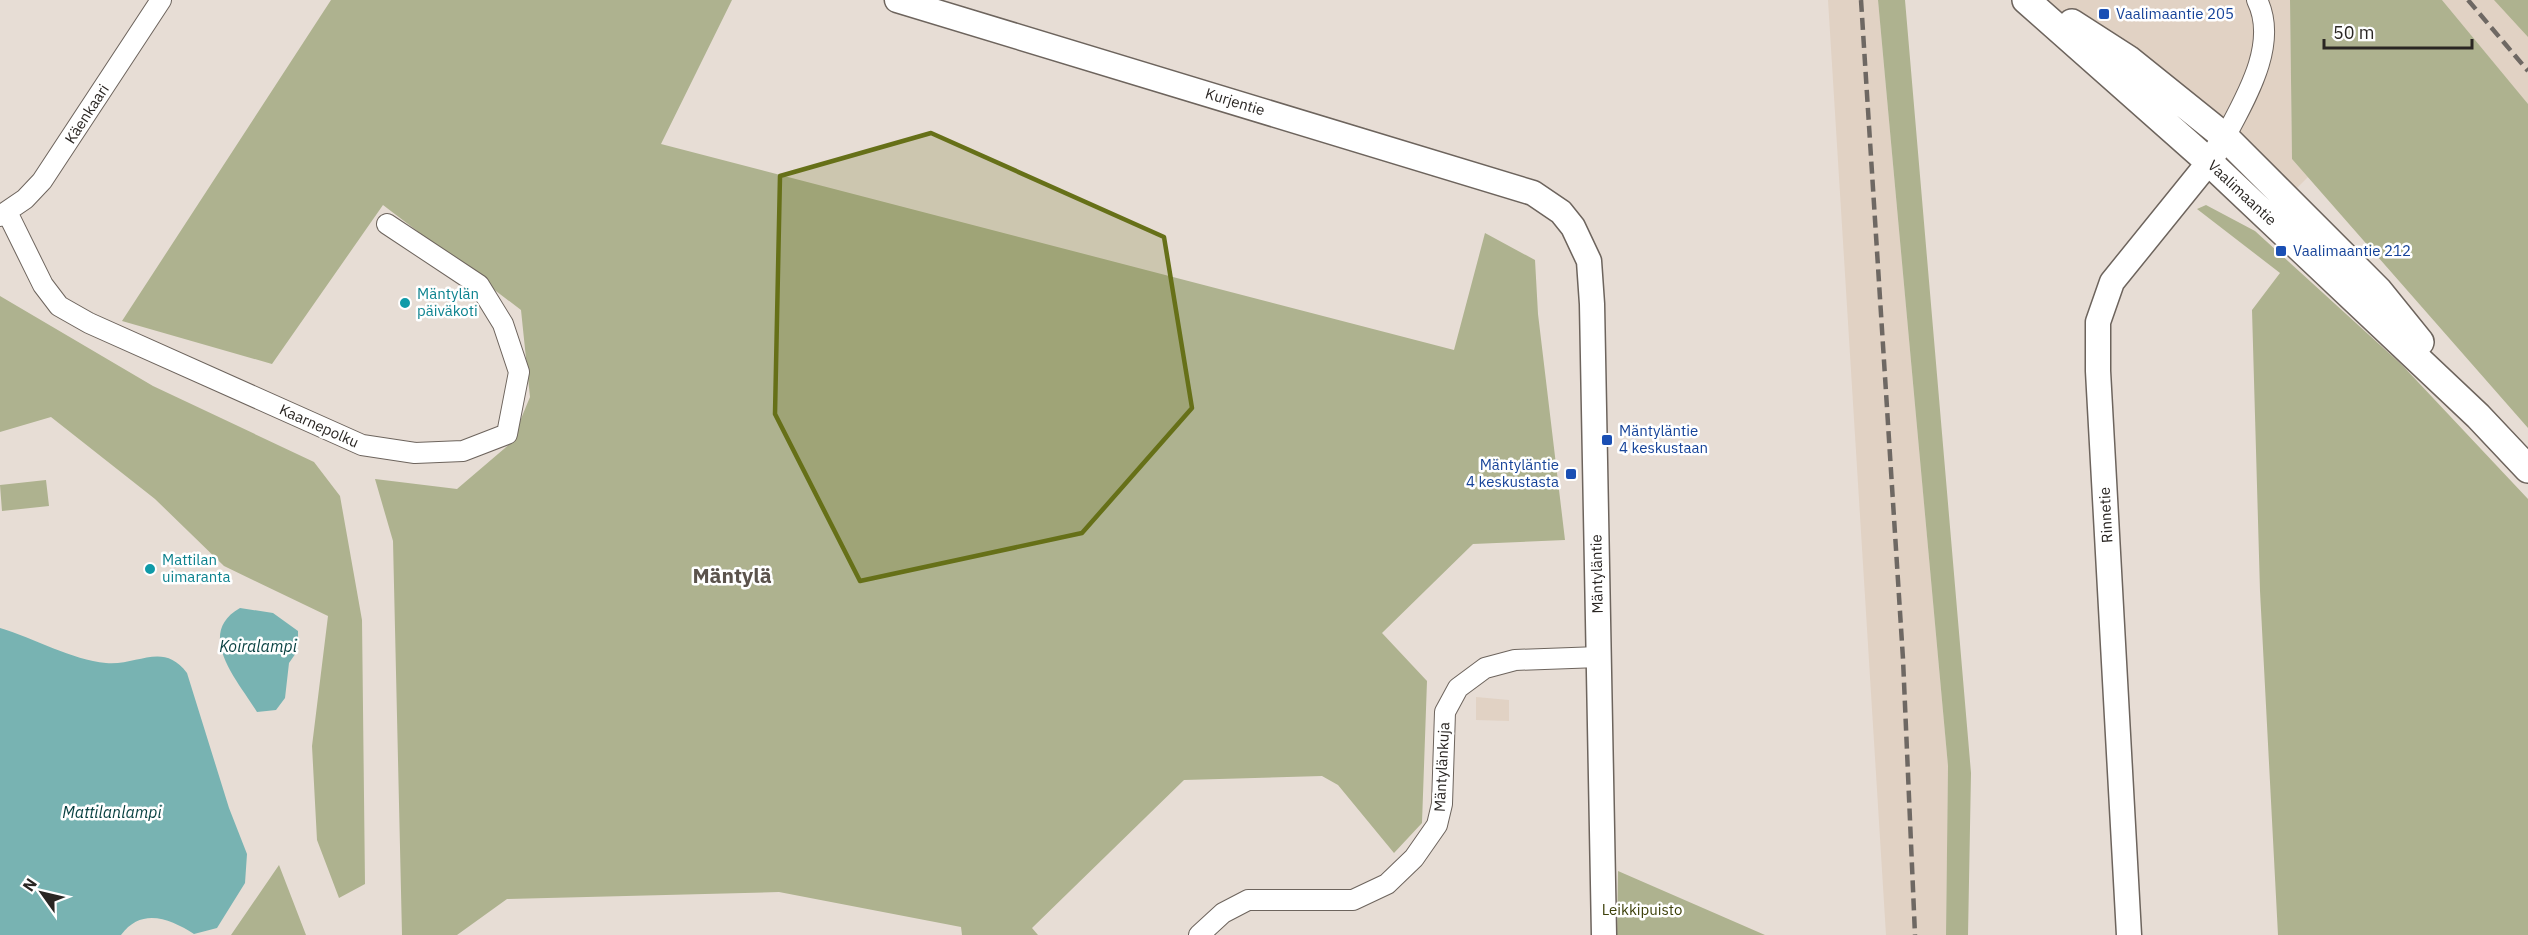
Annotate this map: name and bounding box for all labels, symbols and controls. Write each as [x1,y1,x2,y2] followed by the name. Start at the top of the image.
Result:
[2116,4,2234,23] place label: Vaalimaantie 205
[2097,7,2111,21] marker: Vaalimaantie 205
[2324,12,2472,50] scale bar
[2333,21,2375,44] text: 50 m
[60,80,113,147] street label: Käenkaari
[1203,83,1267,120] street label: Kurjentie
[2204,156,2281,229] street label: Vaalimaantie
[2293,241,2411,260] place label: Vaalimaantie 212
[2274,244,2288,258] marker: Vaalimaantie 212
[417,284,479,320] place label: Mäntylän päiväkoti
[398,296,412,310] marker: Mäntylän päiväkoti
[276,400,362,452] street label: Kaarnepolku
[1619,421,1708,457] place label: Mäntyläntie 4 keskustaan
[1600,433,1614,447] marker: Mäntyläntie 4 keskustaan
[1466,455,1559,491] place label: Mäntyläntie 4 keskustasta
[1564,467,1578,481] marker: Mäntyläntie 4 keskustasta
[2095,487,2116,543] street label: Rinnetie
[1586,534,1607,614] street label: Mäntyläntie
[162,550,231,586] place label: Mattilan uimaranta
[692,561,772,589] district label: Mäntylä
[143,562,157,576] marker: Mattilan uimaranta
[219,636,298,656] water label: Koiralampi
[1430,721,1453,812] street label: Mäntylänkuja
[62,802,162,822] water label: Mattilanlampi
[12,863,72,923] north arrow
[18,874,41,895] text: N
[1602,900,1682,919] park label: Leikkipuisto

